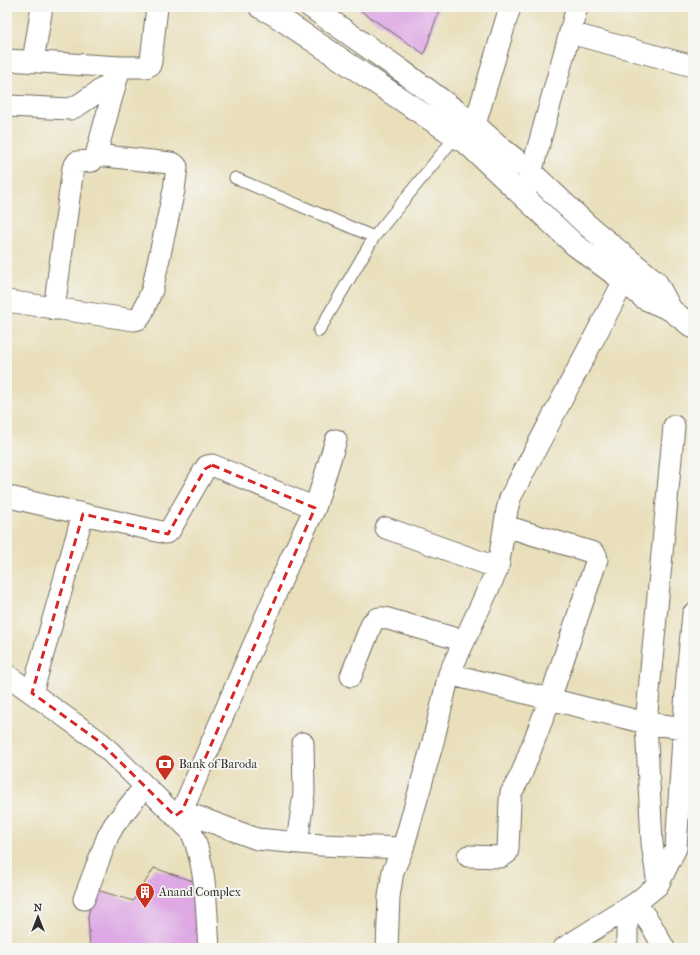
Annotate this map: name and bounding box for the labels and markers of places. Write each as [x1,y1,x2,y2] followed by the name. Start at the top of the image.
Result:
[154,753,176,781] bank icon: Bank of Baroda
[179,757,258,771] place label: Bank of Baroda
[134,881,156,909] building icon: Anand Complex
[158,885,242,899] place label: Anand Complex

